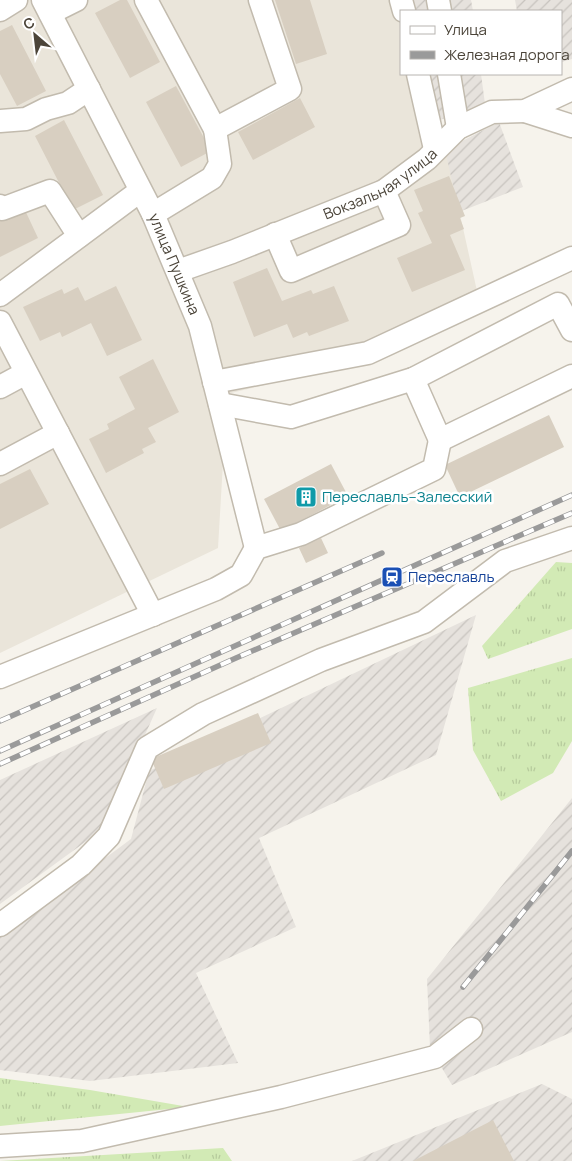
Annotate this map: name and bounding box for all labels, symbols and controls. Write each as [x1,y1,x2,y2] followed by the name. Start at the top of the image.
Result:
[10,10,60,60] north arrow
[400,10,562,75] legend
[20,12,38,34] text: С
[444,19,487,40] text: Улица
[444,44,569,65] text: Железная дорога
[320,144,442,224] street label: Вокзальная улица
[144,210,205,318] street label: улица Пушкина
[294,485,318,509] building icon: Переславль–Залесский
[322,486,492,507] place label: Переславль–Залесский
[380,565,404,589] station icon: Переславль
[408,566,495,587] place label: Переславль

